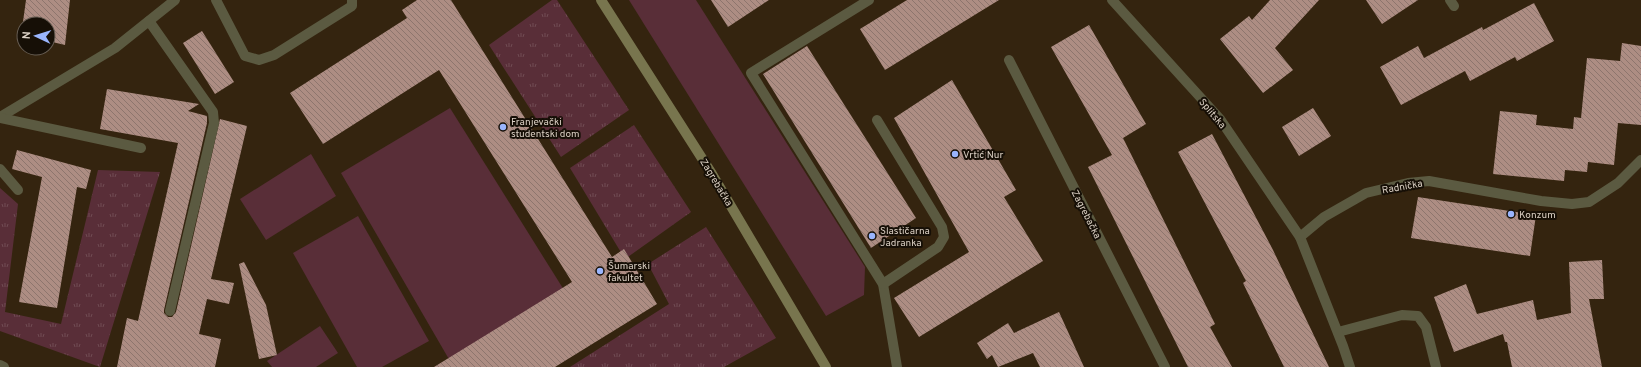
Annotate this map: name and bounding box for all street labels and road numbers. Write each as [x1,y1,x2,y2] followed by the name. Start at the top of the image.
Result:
[1195,96,1228,132] street label: Splitska
[696,157,735,209] street label: Zagrebačka
[1381,178,1424,197] street label: Radnička
[1068,188,1104,241] street label: Zagrebačka

